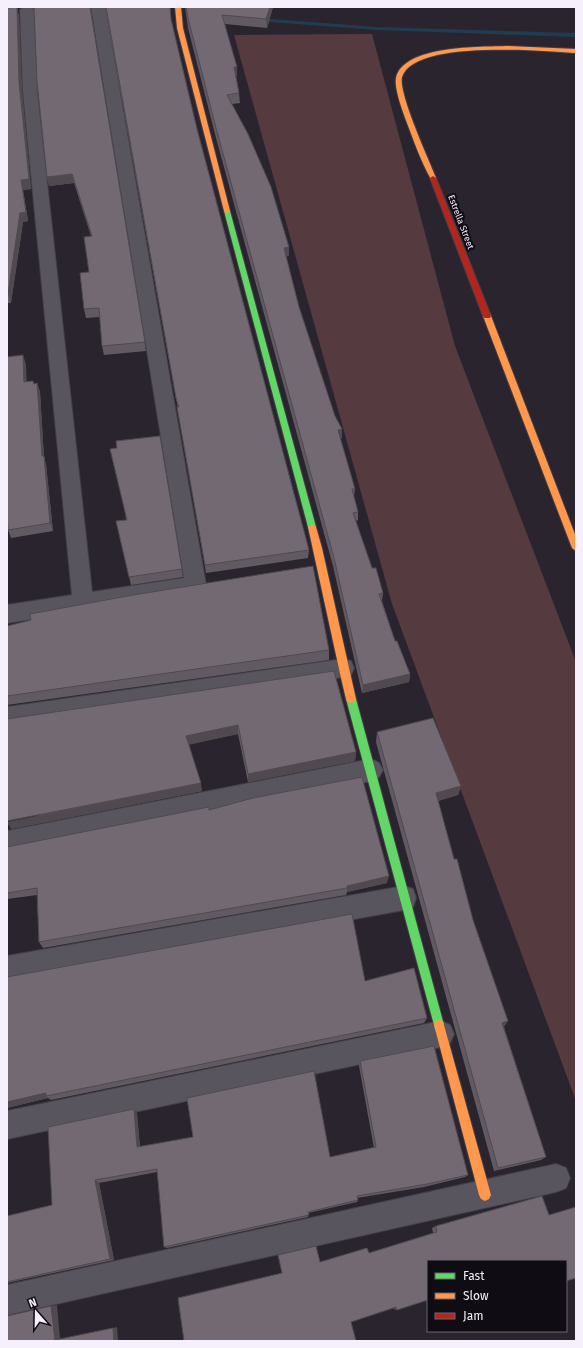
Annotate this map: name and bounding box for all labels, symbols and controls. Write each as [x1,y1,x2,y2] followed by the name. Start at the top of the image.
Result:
[446,193,476,251] street label: Estrella Street
[427,1260,567,1332] legend
[463,1269,485,1283] text: Fast
[463,1289,489,1303] text: Slow
[16,1292,56,1332] north arrow
[27,1296,38,1310] text: N
[463,1309,483,1323] text: Jam

